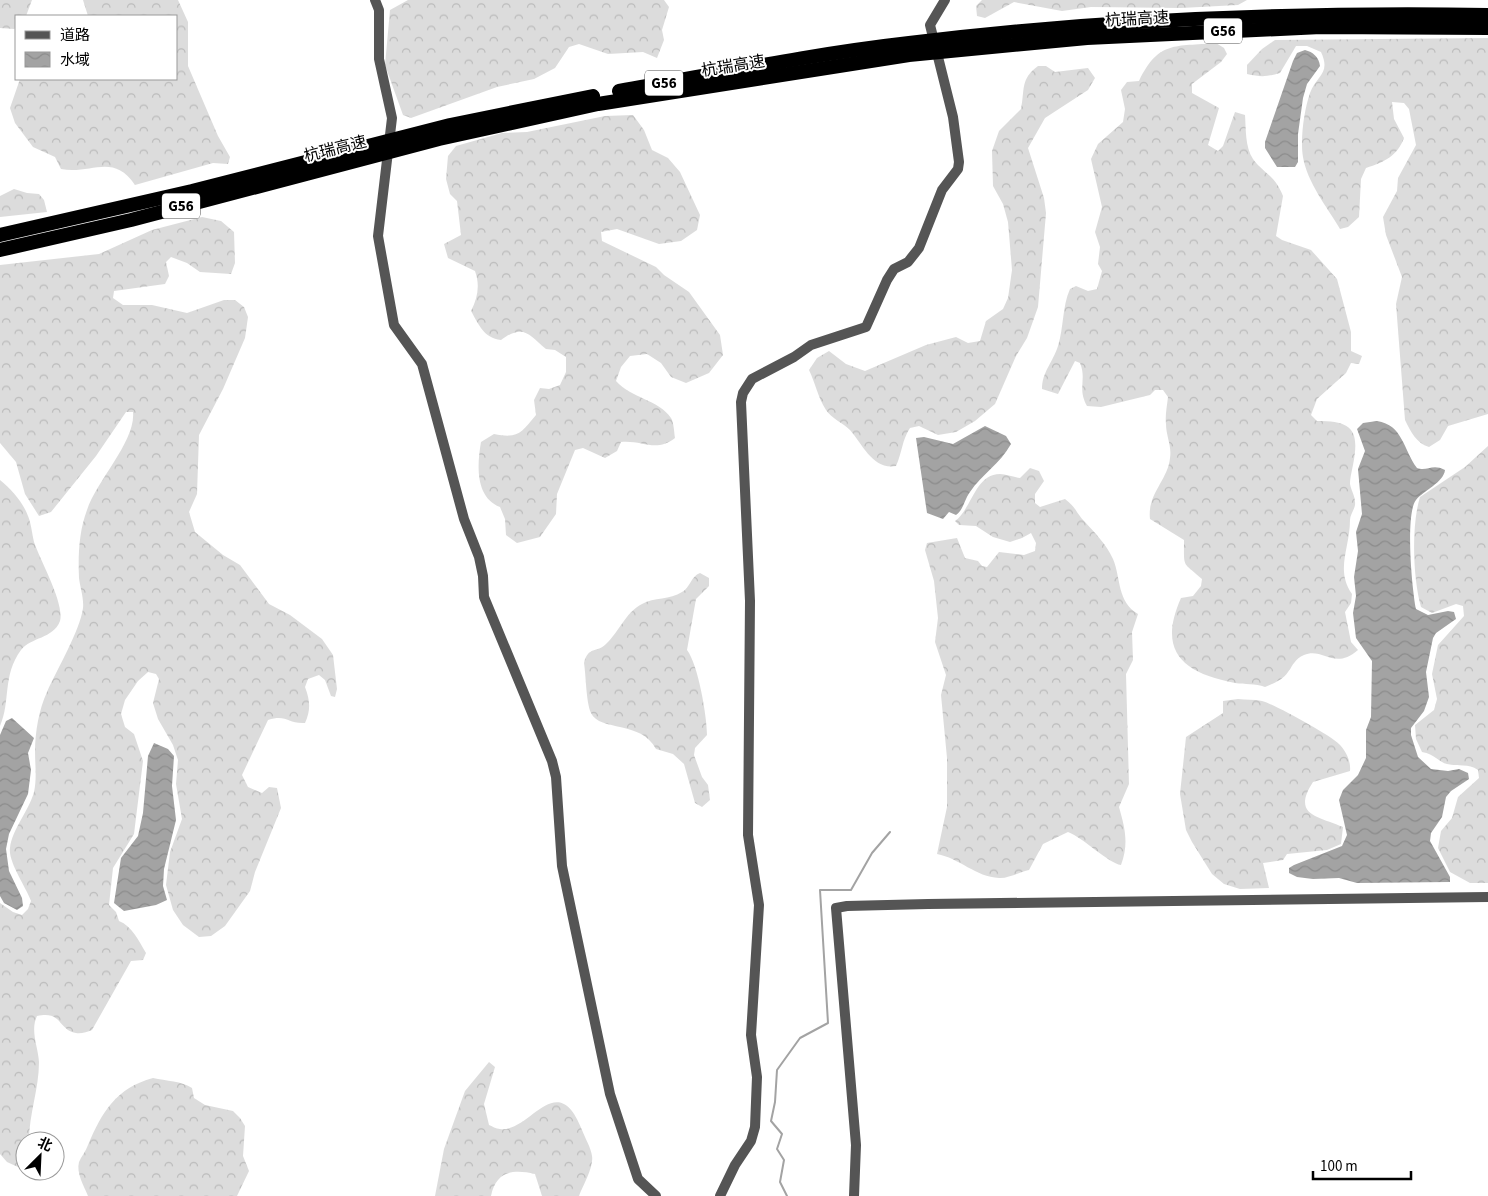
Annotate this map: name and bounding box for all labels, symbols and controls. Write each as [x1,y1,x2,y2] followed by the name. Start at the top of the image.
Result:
[1105,6,1170,32] street label: 杭瑞高速
[15,15,178,80] legend
[1204,18,1242,44] road number: G56
[60,25,90,46] text: 道路
[60,50,90,71] text: 水域
[700,50,766,82] street label: 杭瑞高速
[645,70,683,96] road number: G56
[302,131,369,167] street label: 杭瑞高速
[162,194,200,218] road number: G56
[15,1131,65,1181] north arrow
[34,1133,55,1157] text: 北
[1313,1148,1410,1180] scale bar
[1320,1156,1358,1177] text: 100 m

